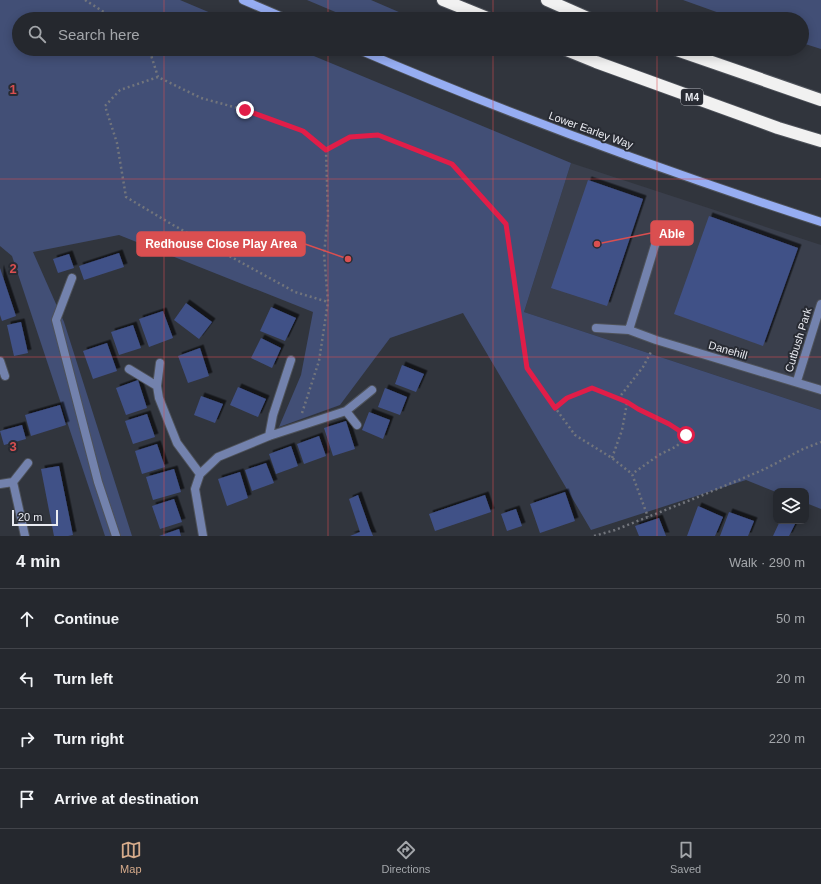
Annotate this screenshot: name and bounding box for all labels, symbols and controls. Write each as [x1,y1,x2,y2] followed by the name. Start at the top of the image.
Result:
[12,12,809,56] search box
[26,23,48,45] icon: search
[58,26,140,43] text: Search here
[9,82,17,97] text: 1
[681,89,703,105] road number: M4
[236,101,254,119] route end
[547,109,635,151] street label: Lower Earley Way
[651,221,693,245] callout: Able
[659,227,685,241] text: Able
[137,232,305,256] callout: Redhouse Close Play Area
[145,237,297,251] text: Redhouse Close Play Area
[9,261,17,276] text: 2
[783,306,814,374] street label: Cutbush Park
[707,339,749,361] street label: Danehill
[677,426,695,444] route start
[9,439,17,454] text: 3
[773,488,809,524] map controls
[773,488,809,524] button: layers
[12,508,58,527] scale bar
[18,511,42,523] text: 20 m
[16,552,60,571] text: 4 min
[729,555,805,570] text: Walk · 290 m
[16,608,38,630] icon: ahead
[54,610,119,627] text: Continue
[776,611,805,626] text: 50 m
[16,668,38,690] icon: left
[54,670,113,687] text: Turn left
[776,671,805,686] text: 20 m
[16,728,38,750] icon: right
[54,730,124,747] text: Turn right
[769,731,805,746] text: 220 m
[16,788,38,810] icon: arrive
[54,790,199,807] text: Arrive at destination
[120,839,142,875] tab: Map
[381,839,430,875] tab: Directions
[670,839,701,875] tab: Saved

